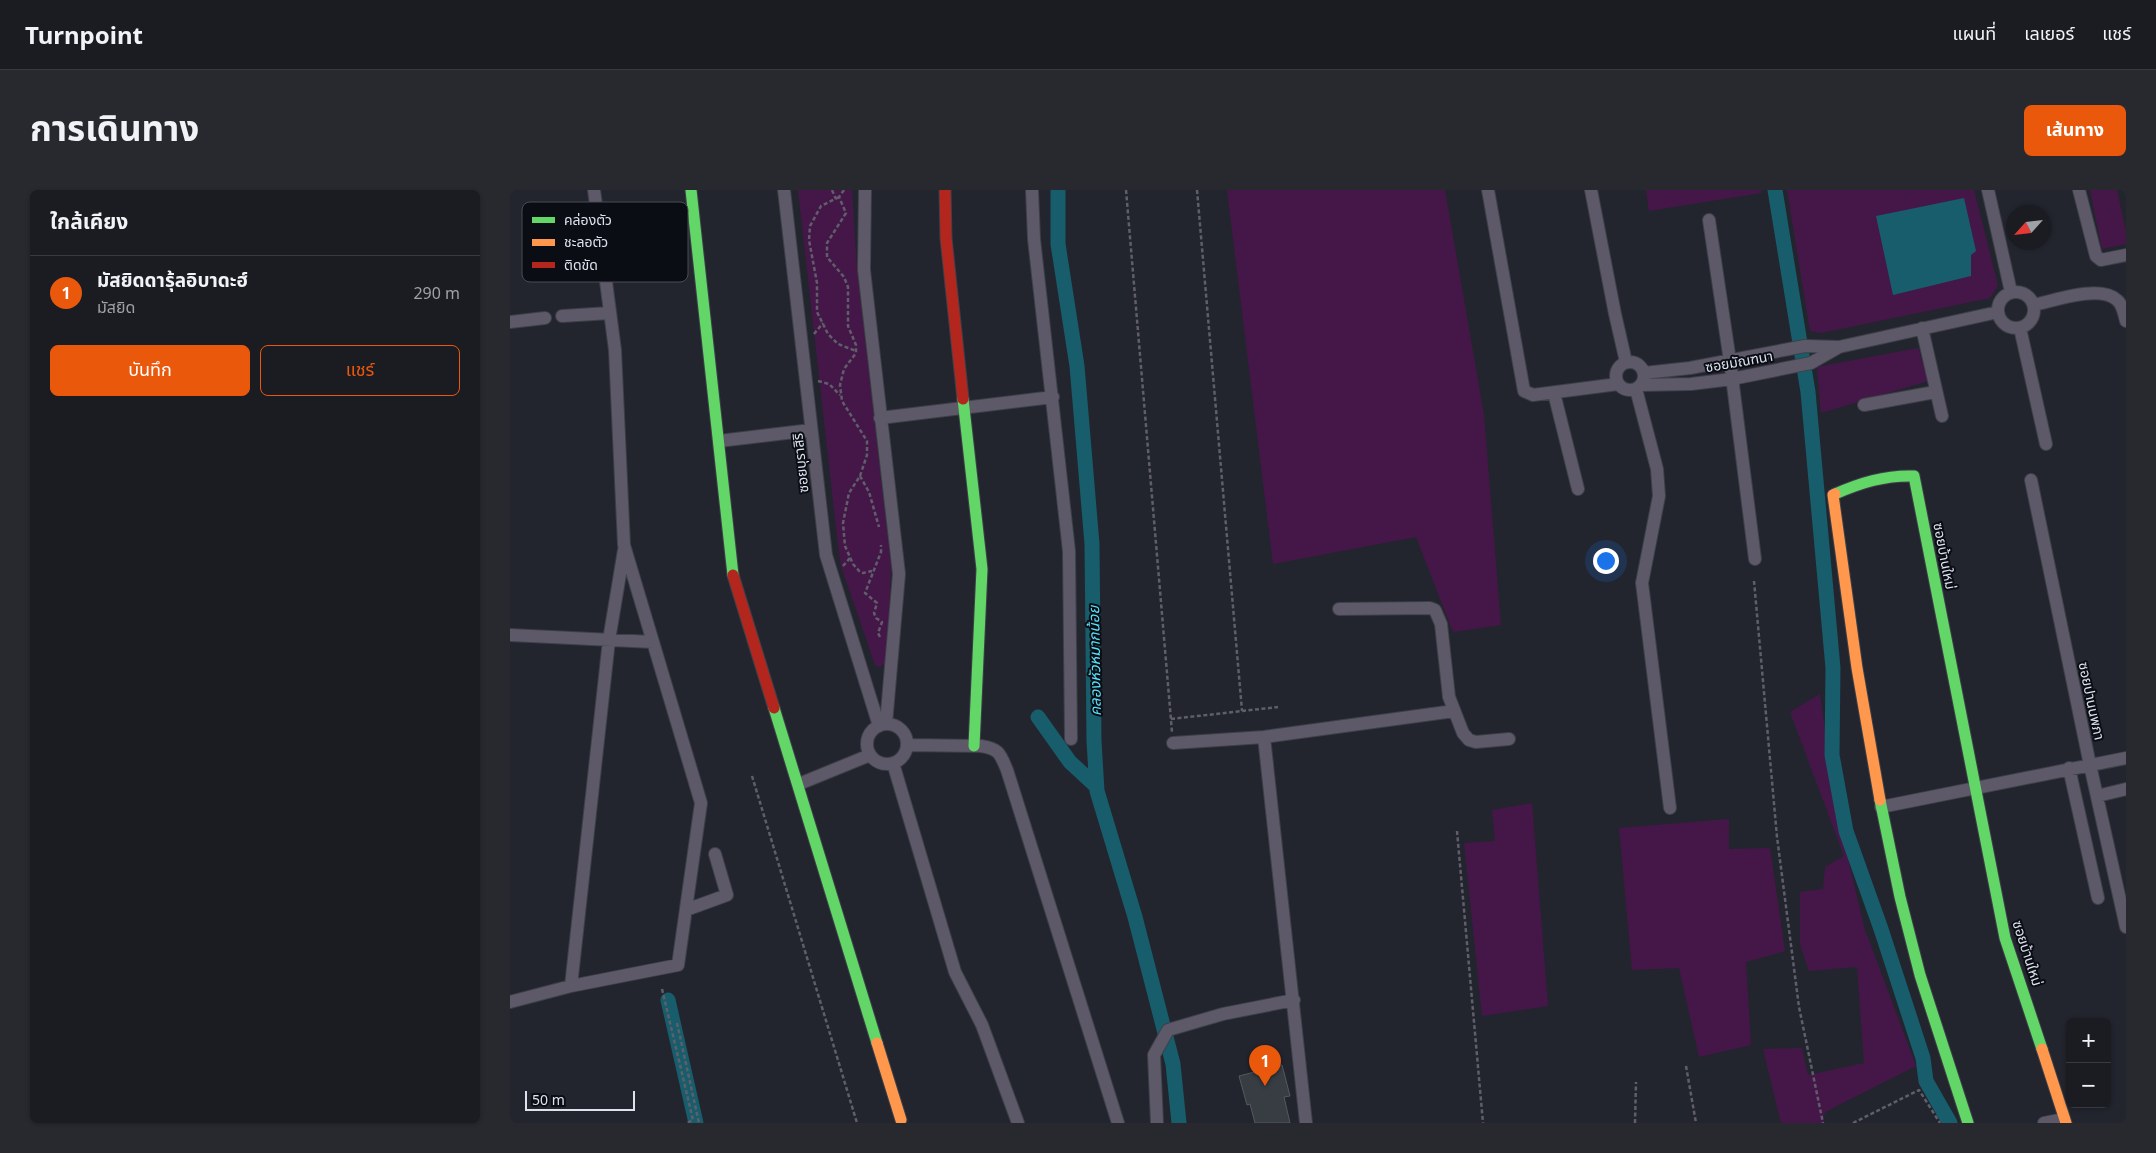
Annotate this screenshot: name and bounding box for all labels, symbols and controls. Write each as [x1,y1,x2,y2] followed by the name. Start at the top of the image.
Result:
[25,18,143,51] text: Turnpoint
[1952,21,1996,45] text: แผนที่
[2024,21,2074,45] text: เลเยอร์
[2102,21,2131,45] text: แชร์
[30,104,199,151] text: การเดินทาง
[2024,105,2126,156] button: เส้นทาง
[522,202,688,282] legend
[2006,205,2051,250] north arrow
[50,207,128,235] text: ใกล้เคียง
[564,210,612,229] text: คล่องตัว
[564,232,608,251] text: ชะลอตัว
[564,255,598,274] text: ติดขัด
[97,267,248,293] text: มัสยิดดารุ้ลอิบาดะฮ์
[61,282,71,304] text: 1
[413,282,460,304] text: 290 m
[97,296,135,318] text: มัสยิด
[50,345,250,396] button: บันทึก
[260,345,460,396] button: แชร์
[1704,346,1774,376] street label: ซอยมัณฑนา
[787,432,813,494] street label: ซอยบุราสิริ
[1929,521,1961,591] street label: ซอยบ้านใหม่
[1593,548,1619,574] your location
[1083,605,1105,716] water label: คลองหัวหมากน้อย
[2074,660,2110,742] street label: ซอยปานนพภา
[2009,918,2047,988] street label: ซอยบ้านใหม่
[2066,1018,2111,1108] map controls
[2066,1018,2111,1063] button: +
[1249,1045,1281,1086] pin: 1
[2066,1063,2111,1108] button: −
[525,1088,635,1111] scale bar
[532,1090,565,1109] text: 50 m

